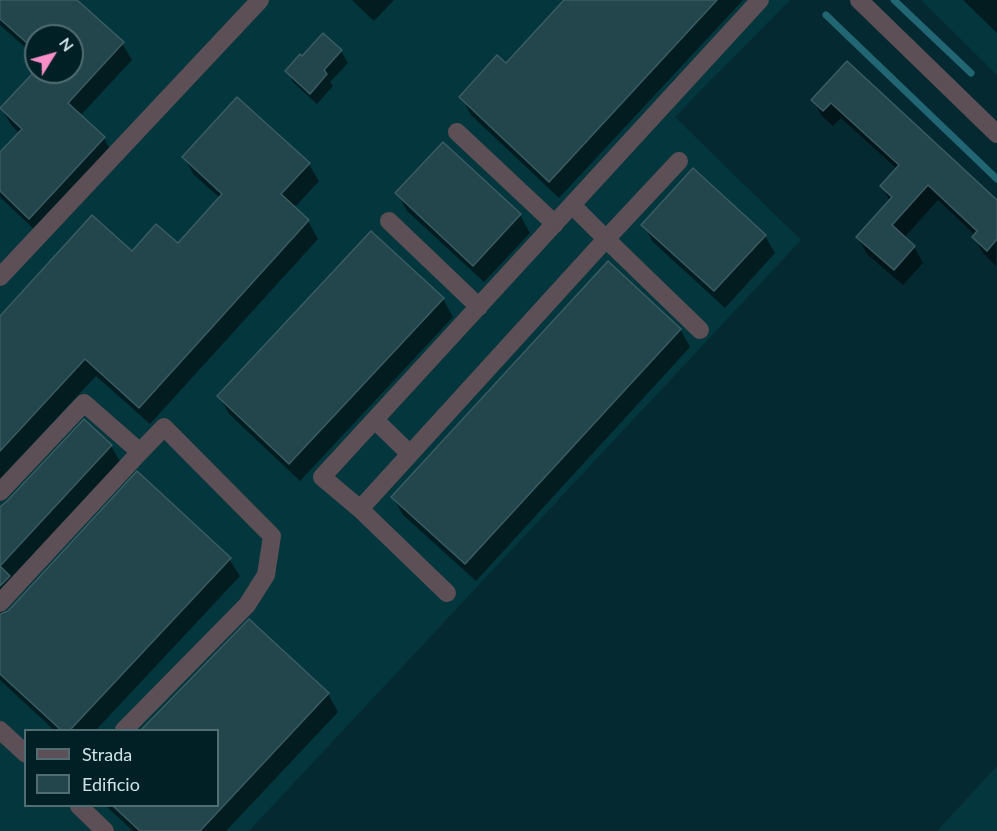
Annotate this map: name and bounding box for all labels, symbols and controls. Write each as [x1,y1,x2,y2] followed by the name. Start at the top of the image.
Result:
[24,24,84,84] north arrow
[56,33,78,55] text: N
[24,729,219,807] legend
[82,743,132,765] text: Strada
[82,773,140,795] text: Edificio

